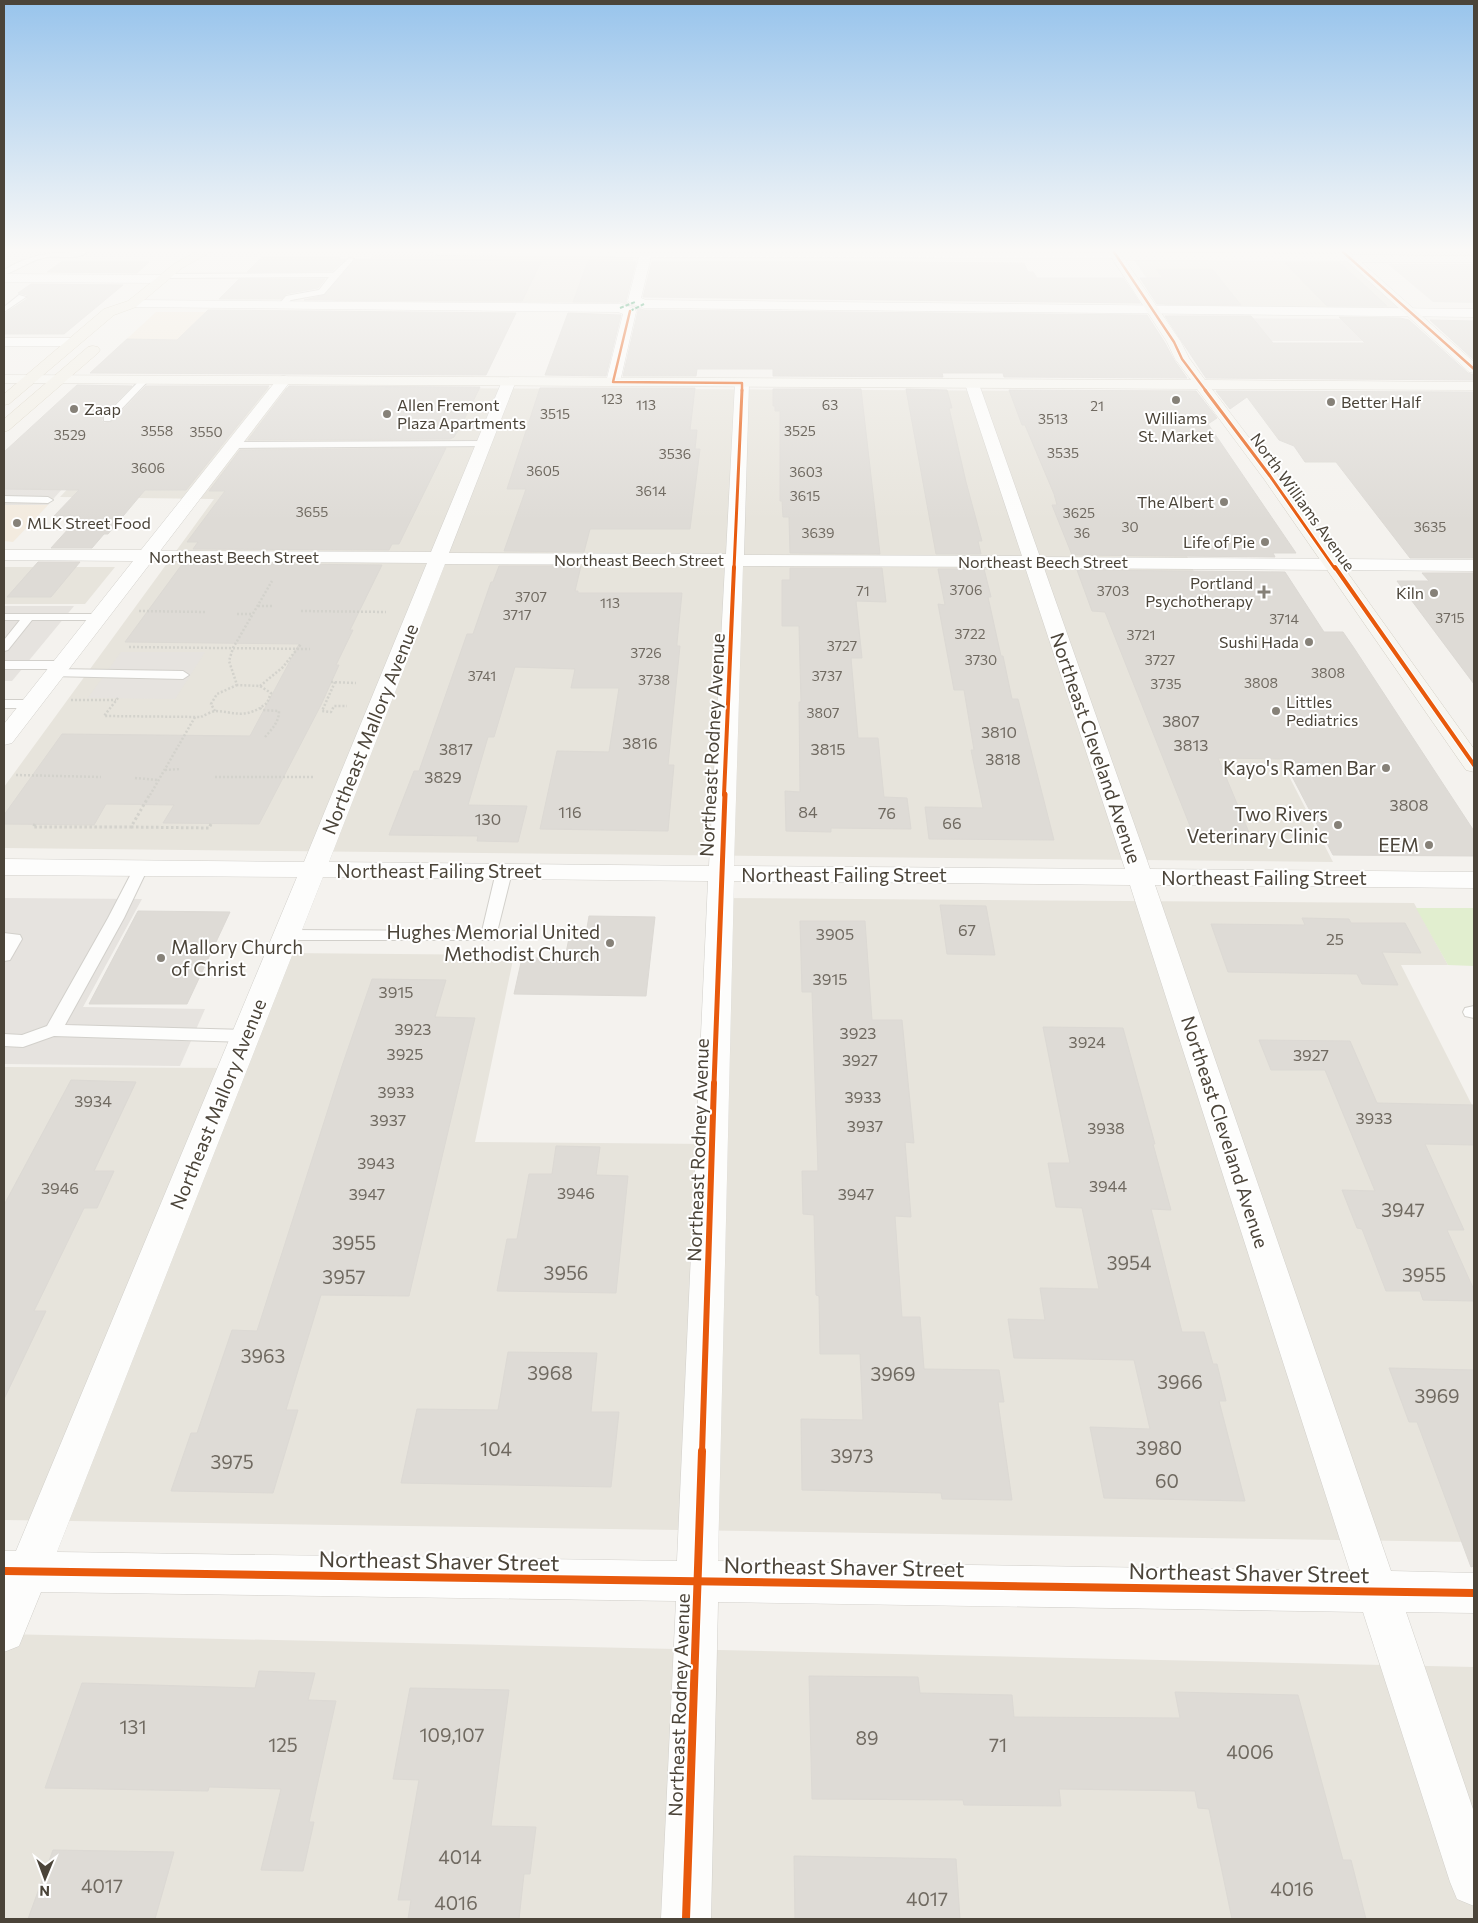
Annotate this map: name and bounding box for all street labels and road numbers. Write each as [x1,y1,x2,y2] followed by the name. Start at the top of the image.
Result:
[1247,429,1360,574] street label: North Williams Avenue
[149,547,319,566] street label: Northeast Beech Street
[554,550,724,569] street label: Northeast Beech Street
[958,552,1128,571] street label: Northeast Beech Street
[317,620,422,838] street label: Northeast Mallory Avenue
[1046,629,1147,866] street label: Northeast Cleveland Avenue
[694,633,729,857] street label: Northeast Rodney Avenue
[336,859,542,882] street label: Northeast Failing Street
[741,863,947,886] street label: Northeast Failing Street
[1161,866,1367,889] street label: Northeast Failing Street
[165,995,270,1213] street label: Northeast Mallory Avenue
[1177,1013,1274,1251] street label: Northeast Cleveland Avenue
[682,1038,713,1262] street label: Northeast Rodney Avenue
[318,1545,560,1576] street label: Northeast Shaver Street
[723,1551,965,1582] street label: Northeast Shaver Street
[1128,1557,1370,1588] street label: Northeast Shaver Street
[663,1593,694,1817] street label: Northeast Rodney Avenue

